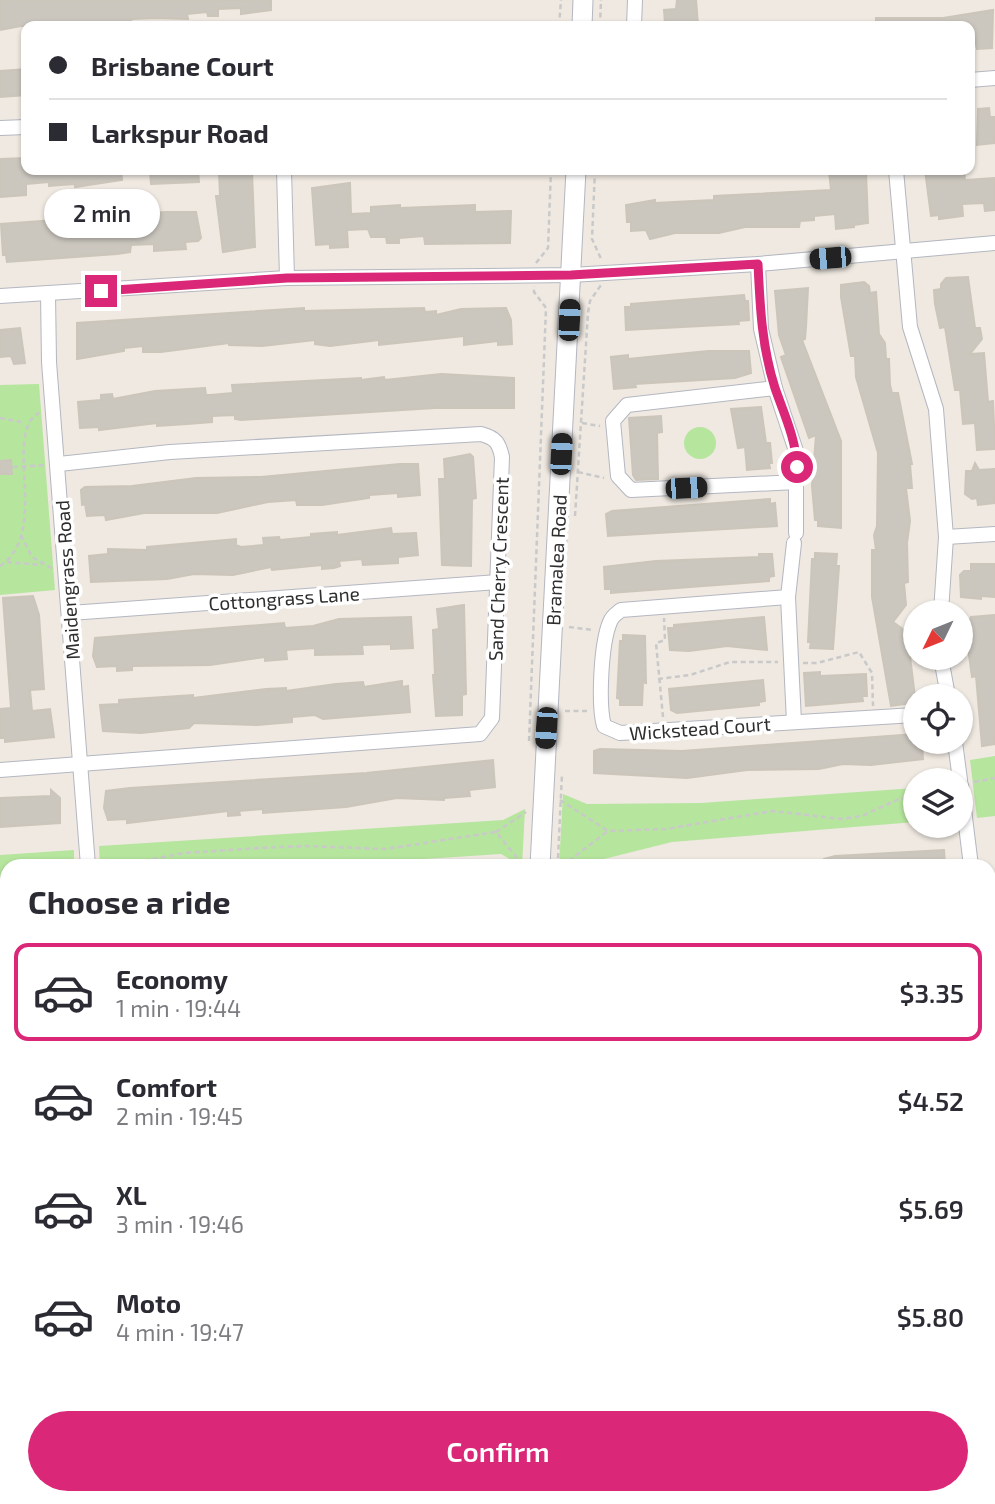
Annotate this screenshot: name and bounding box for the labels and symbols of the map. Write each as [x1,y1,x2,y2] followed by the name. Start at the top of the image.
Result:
[43,190,159,238] callout: 2 min
[809,246,852,270] car
[85,275,117,307] route end
[558,298,581,342] car
[550,432,573,476] car
[781,451,813,483] route start
[665,476,708,500] car
[483,477,513,661] street label: Sand Cherry Crescent
[541,494,571,626] street label: Bramalea Road
[50,499,84,661] street label: Maidengrass Road
[208,581,360,615] street label: Cottongrass Lane
[903,600,973,670] north arrow
[535,706,558,750] car
[629,712,771,744] street label: Wickstead Court

